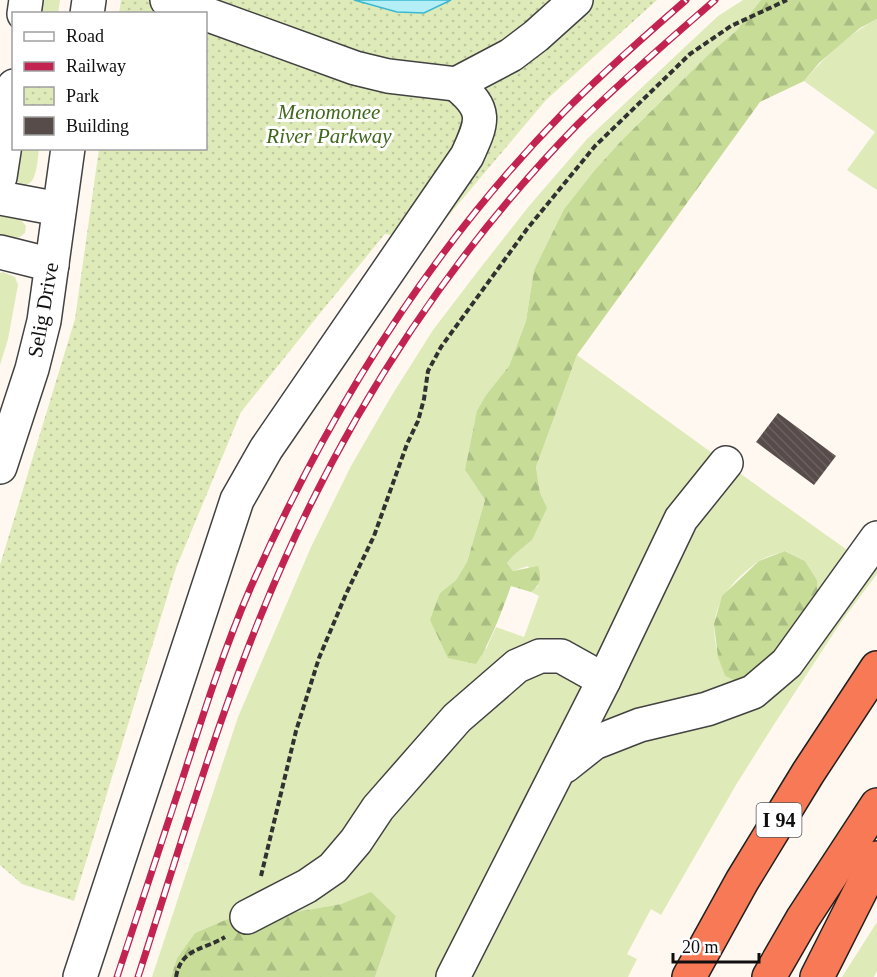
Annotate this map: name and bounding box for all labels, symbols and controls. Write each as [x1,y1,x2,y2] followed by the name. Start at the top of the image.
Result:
[12,12,207,150] legend
[66,26,104,46] text: Road
[66,56,126,76] text: Railway
[66,86,99,106] text: Park
[265,100,392,148] park label: Menomonee River Parkway
[66,116,129,136] text: Building
[23,261,63,359] street label: Selig Drive
[756,803,802,837] road number: I 94
[673,926,758,964] scale bar
[682,937,719,957] text: 20 m

